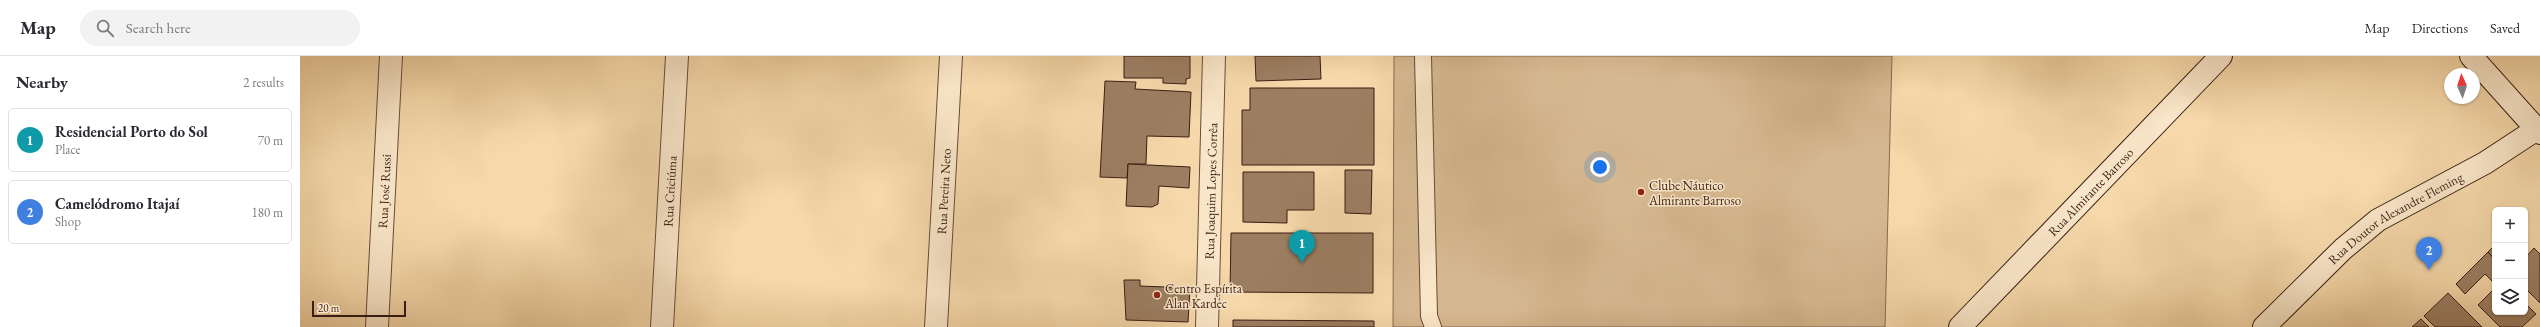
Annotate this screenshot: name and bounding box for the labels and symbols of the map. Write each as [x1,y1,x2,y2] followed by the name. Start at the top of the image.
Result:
[2444,68,2480,104] north arrow
[1200,122,1221,260] street label: Rua Joaquim Lopes Corrêa
[2044,144,2137,239] street label: Rua Almirante Barroso
[933,148,954,235] street label: Rua Pereira Neto
[374,154,394,229] street label: Rua José Russi
[659,154,680,227] street label: Rua Criciúma
[1590,157,1610,177] your location
[2324,168,2466,268] street label: Rua Doutor Alexandre Fleming
[1648,177,1741,209] place label: Clube Náutico Almirante Barroso
[1636,187,1646,197] marker: Clube Náutico Almirante Barroso
[1289,230,1315,263] pin: 1
[2416,237,2442,270] pin: 2
[1164,280,1243,312] place label: Centro Espírita Alan Kardec
[1152,290,1162,300] marker: Centro Espírita Alan Kardec
[312,299,406,318] scale bar

